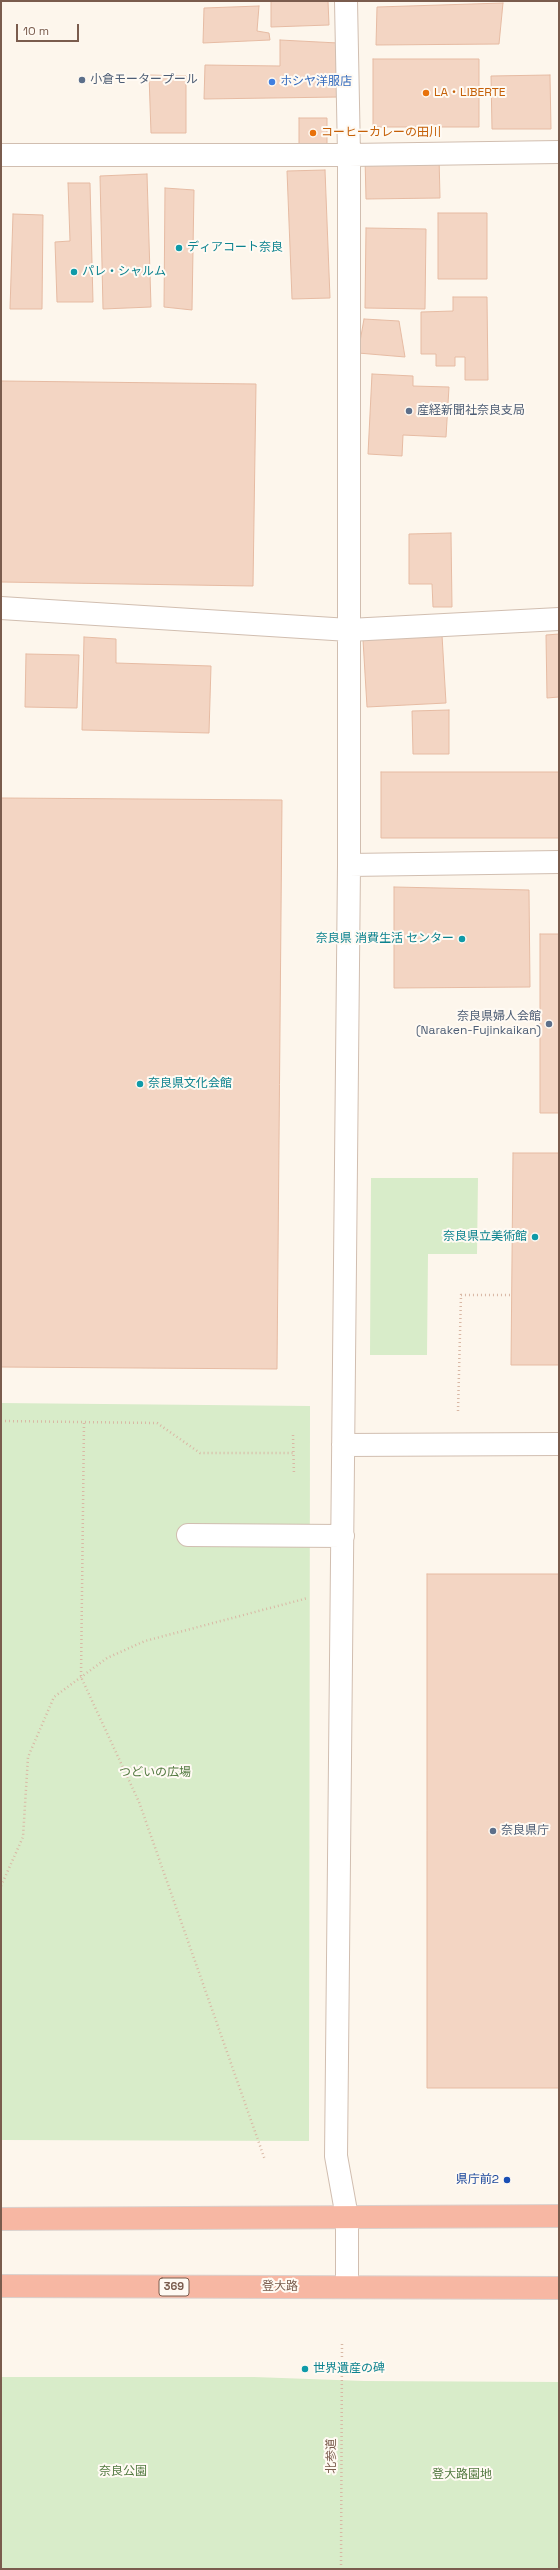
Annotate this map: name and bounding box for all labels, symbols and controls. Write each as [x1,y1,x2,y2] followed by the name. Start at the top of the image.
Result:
[18,16,81,42] scale bar
[23,23,49,39] text: 10 m
[90,73,198,87] place label: 小倉モータープール
[77,75,87,85] marker: 小倉モータープール
[280,75,352,89] place label: ホシヤ洋服店
[267,77,277,87] marker: ホシヤ洋服店
[434,86,506,100] place label: LA・LIBERTE
[421,88,431,98] marker: LA・LIBERTE
[321,126,441,140] place label: コーヒーカレーの田川
[308,128,318,138] marker: コーヒーカレーの田川
[187,241,283,255] place label: ディアコート奈良
[174,243,184,253] marker: ディアコート奈良
[82,265,166,279] place label: パレ・シャルム
[69,267,79,277] marker: パレ・シャルム
[417,404,525,418] place label: 産経新聞社奈良支局
[404,406,414,416] marker: 産経新聞社奈良支局
[316,932,454,946] place label: 奈良県 消費生活 センター
[457,934,467,944] marker: 奈良県 消費生活 センター
[416,1010,541,1038] place label: 奈良県婦人会館 (Naraken-Fujinkaikan)
[544,1019,554,1029] marker: 奈良県婦人会館 (Naraken-Fujinkaikan)
[148,1077,232,1091] place label: 奈良県文化会館
[135,1079,145,1089] marker: 奈良県文化会館
[443,1230,527,1244] place label: 奈良県立美術館
[530,1232,540,1242] marker: 奈良県立美術館
[119,1766,191,1780] park label: つどいの広場
[501,1824,549,1838] place label: 奈良県庁
[488,1826,498,1836] marker: 奈良県庁
[456,2173,499,2187] place label: 県庁前2
[502,2175,512,2185] marker: 県庁前2
[159,2278,189,2296] road number: 369
[262,2280,298,2294] street label: 登大路
[313,2362,385,2376] place label: 世界遺産の碑
[300,2364,310,2374] marker: 世界遺産の碑
[325,2438,339,2474] street label: 北参道
[99,2465,147,2479] park label: 奈良公園
[432,2468,492,2482] park label: 登大路園地

